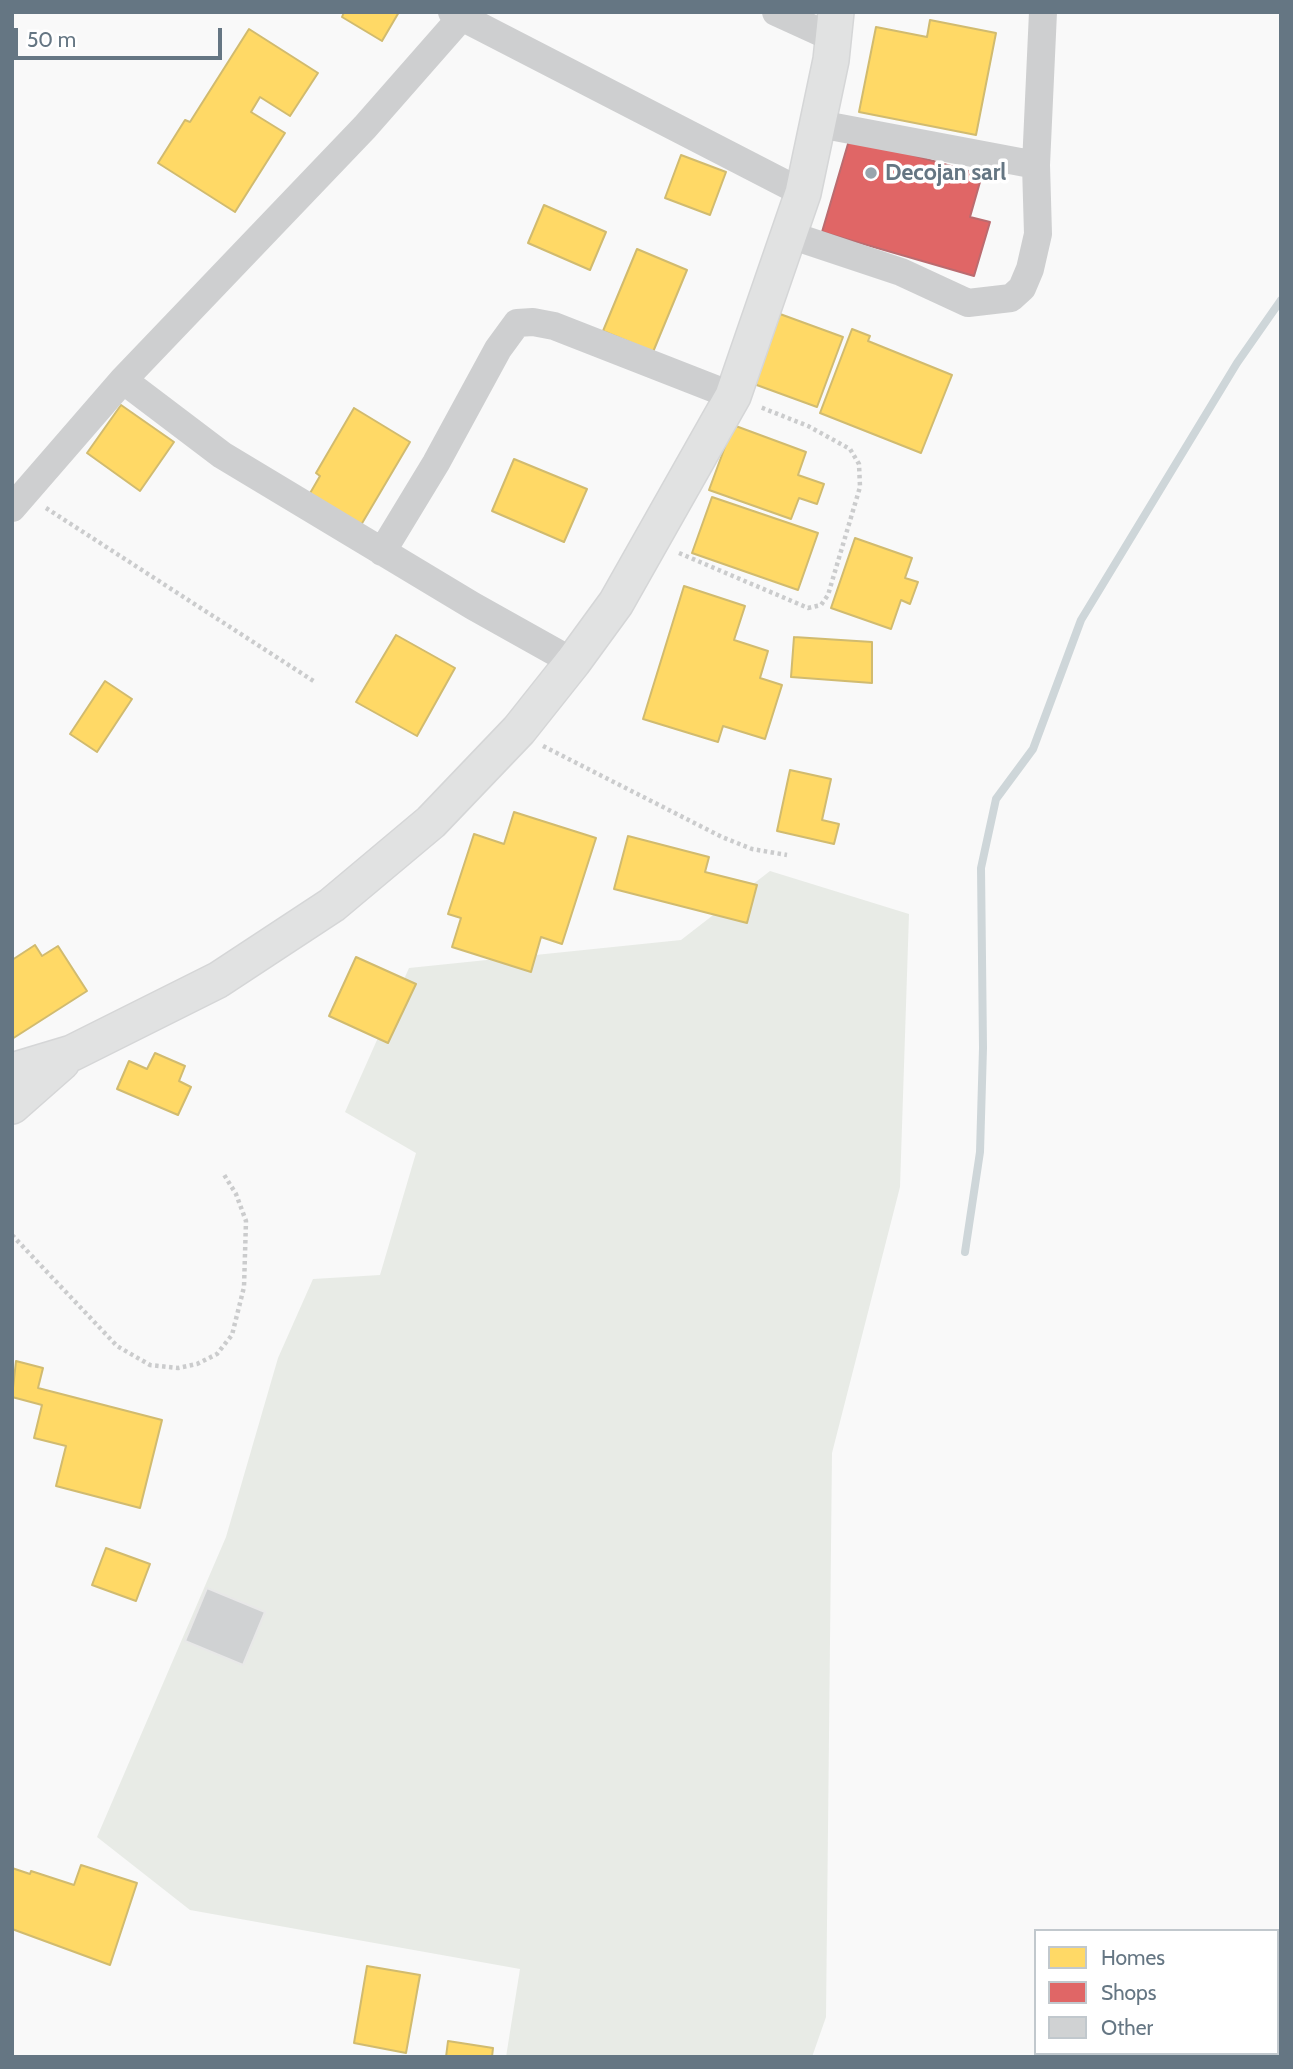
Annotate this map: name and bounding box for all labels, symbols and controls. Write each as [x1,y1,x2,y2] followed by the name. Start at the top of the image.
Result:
[18,14,226,58] scale bar
[27,27,76,52] text: 50 m
[885,159,1006,187] place label: Decojan sarl
[863,165,879,181] marker: Decojan sarl
[1034,1929,1279,2055] legend
[1101,1945,1165,1970] text: Homes
[1101,1980,1156,2005] text: Shops
[1101,2015,1153,2040] text: Other

